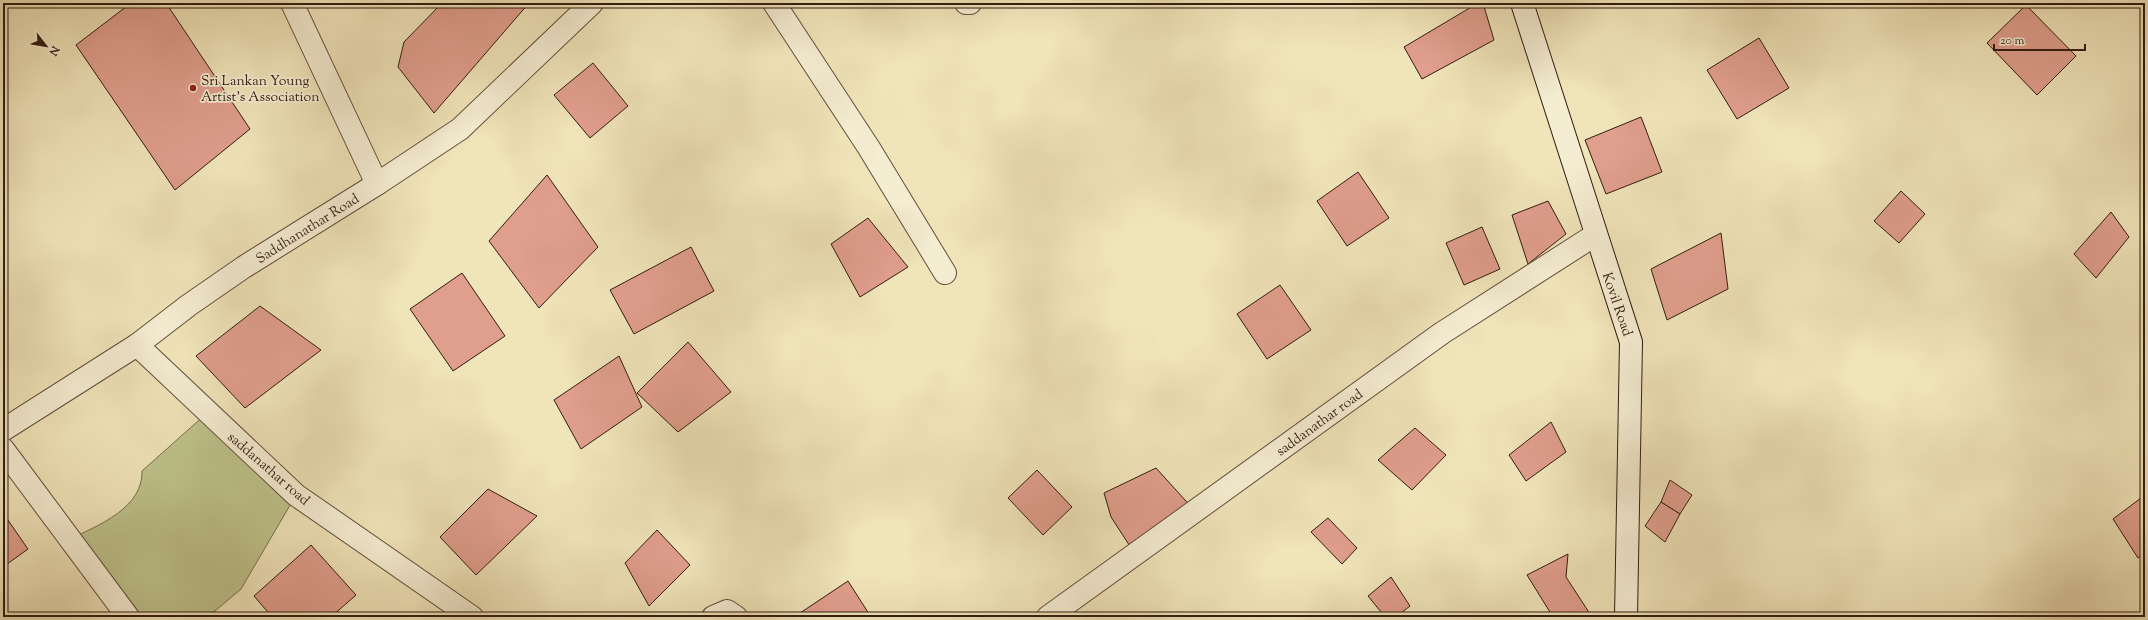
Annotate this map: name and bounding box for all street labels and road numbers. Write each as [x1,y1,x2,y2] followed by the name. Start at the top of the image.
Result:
[253,190,364,270] street label: Saddhanathar Road
[1596,270,1636,339] street label: Kovil Road
[1273,385,1368,462] street label: saddanathar road
[222,428,313,511] street label: saddanathar road

